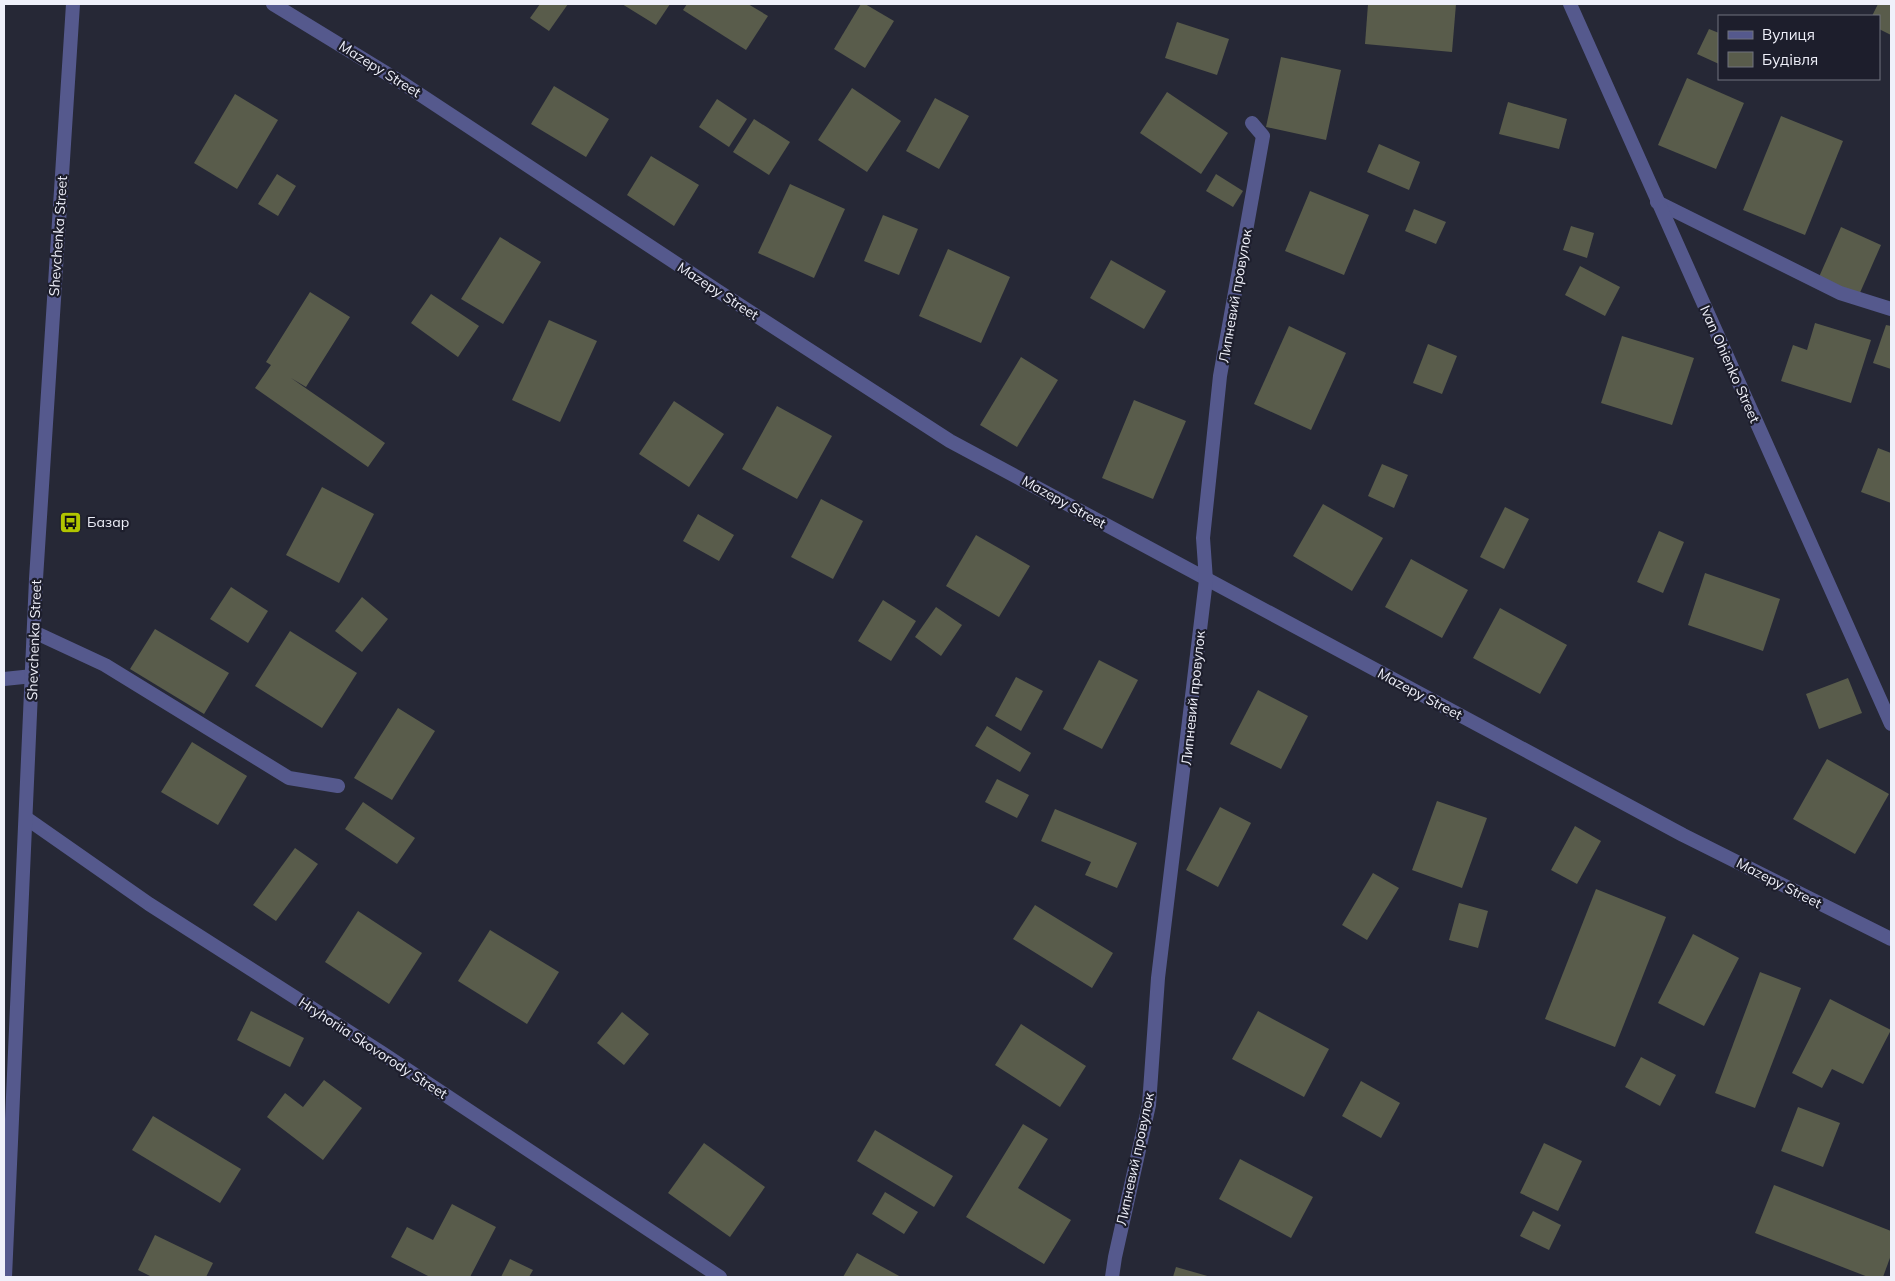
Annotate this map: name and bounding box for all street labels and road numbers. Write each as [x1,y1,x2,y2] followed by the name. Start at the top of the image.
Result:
[336,37,424,101] street label: Mazepy Street
[45,175,71,297] street label: Shevchenka Street
[1214,227,1256,364] street label: Липневий провулок
[674,258,762,324] street label: Mazepy Street
[1696,302,1764,426] street label: Ivan Ohienko Street
[1019,472,1109,533] street label: Mazepy Street
[23,579,45,701] street label: Shevchenka Street
[1177,629,1209,766] street label: Липневий провулок
[1375,664,1465,724] street label: Mazepy Street
[1733,854,1825,912] street label: Mazepy Street
[295,993,451,1103] street label: Hryhoriia Skovorody Street
[1112,1090,1158,1227] street label: Липневий провулок

